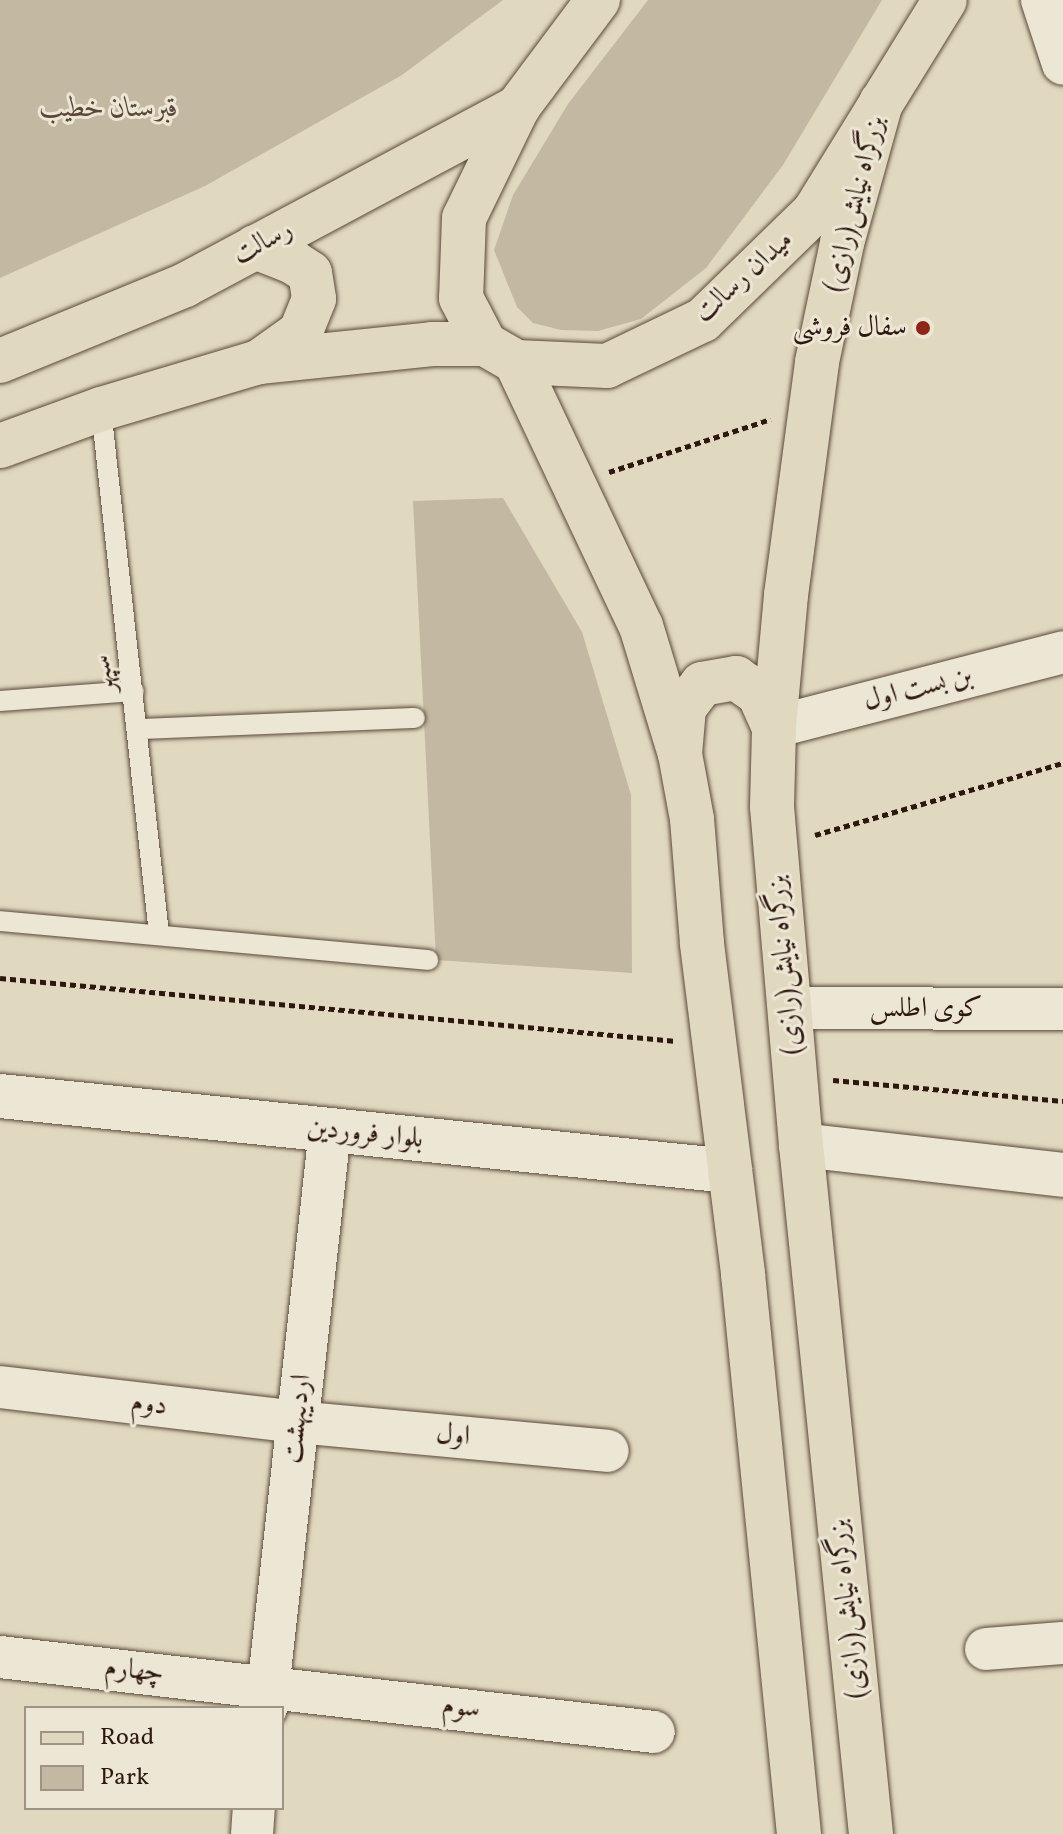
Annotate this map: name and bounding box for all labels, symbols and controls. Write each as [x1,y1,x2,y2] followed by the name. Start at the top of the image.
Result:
[39,92,179,126] park label: قبرستان خطیب
[817,113,893,295] street label: بزرگراه نیایش(رازی)
[227,213,299,273] street label: رسالت
[688,224,800,330] street label: میدان رسالت
[792,311,907,345] place label: سفال فروشی
[914,319,932,337] marker: سفال فروشی
[85,653,123,695] street label: سپهر
[860,659,976,719] street label: بن بست اول
[760,874,810,1056] street label: بزرگراه نیایش(رازی)
[870,992,982,1026] street label: کوی اطلس
[305,1111,425,1157] street label: بلوار فروردین
[277,1373,319,1465] street label: اردیبهشت
[129,1386,169,1424] street label: دوم
[435,1418,471,1454] street label: اول
[822,1518,874,1700] street label: بزرگراه نیایش(رازی)
[103,1651,165,1691] street label: چهارم
[440,1689,482,1727] street label: سوم
[24,1706,284,1810] legend
[100,1721,154,1755] text: Road
[100,1761,149,1795] text: Park

